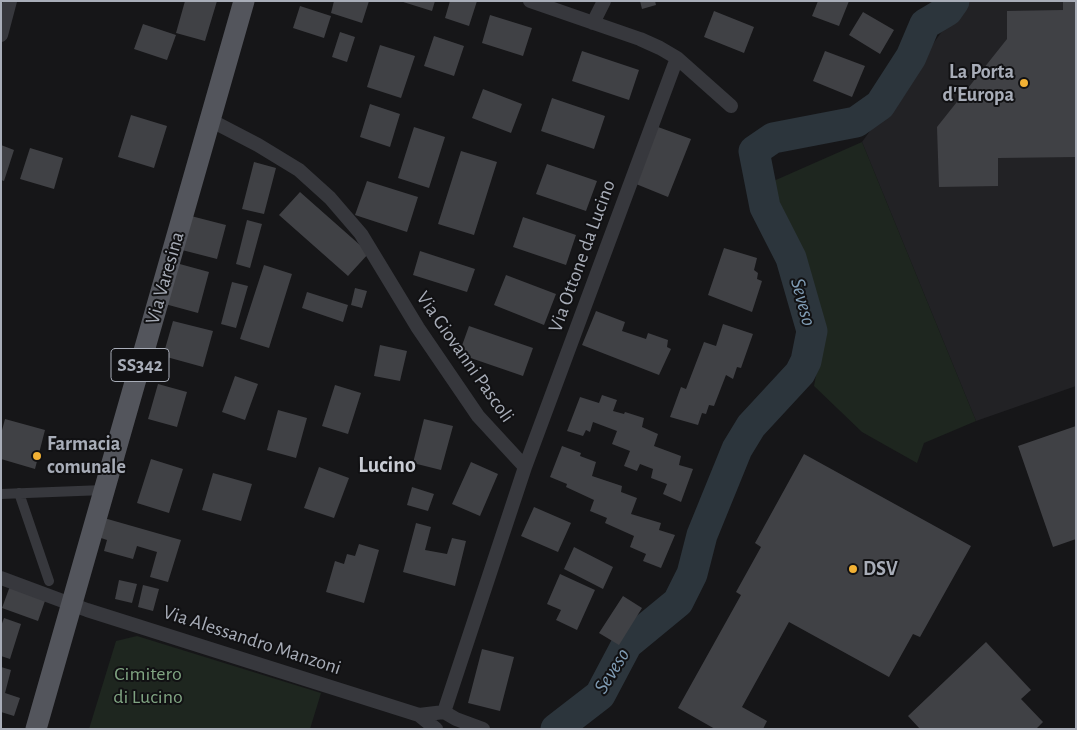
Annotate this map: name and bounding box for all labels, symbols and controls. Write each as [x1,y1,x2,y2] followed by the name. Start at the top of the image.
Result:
[942,60,1014,107] place label: La Porta d'Europa
[1018,77,1030,89] marker: La Porta d'Europa
[543,177,621,335] street label: Via Ottone da Lucino
[140,229,190,327] street label: Via Varesina
[785,275,821,329] water label: Seveso
[411,287,519,427] street label: Via Giovanni Pascoli
[111,348,169,382] road number: SS342
[47,432,126,479] place label: Farmacia comunale
[31,450,43,462] marker: Farmacia comunale
[358,452,416,478] district label: Lucino
[863,557,898,581] place label: DSV
[847,563,859,575] marker: DSV
[160,600,344,680] street label: Via Alessandro Manzoni
[588,644,636,698] water label: Seveso
[113,662,183,709] park label: Cimitero di Lucino

